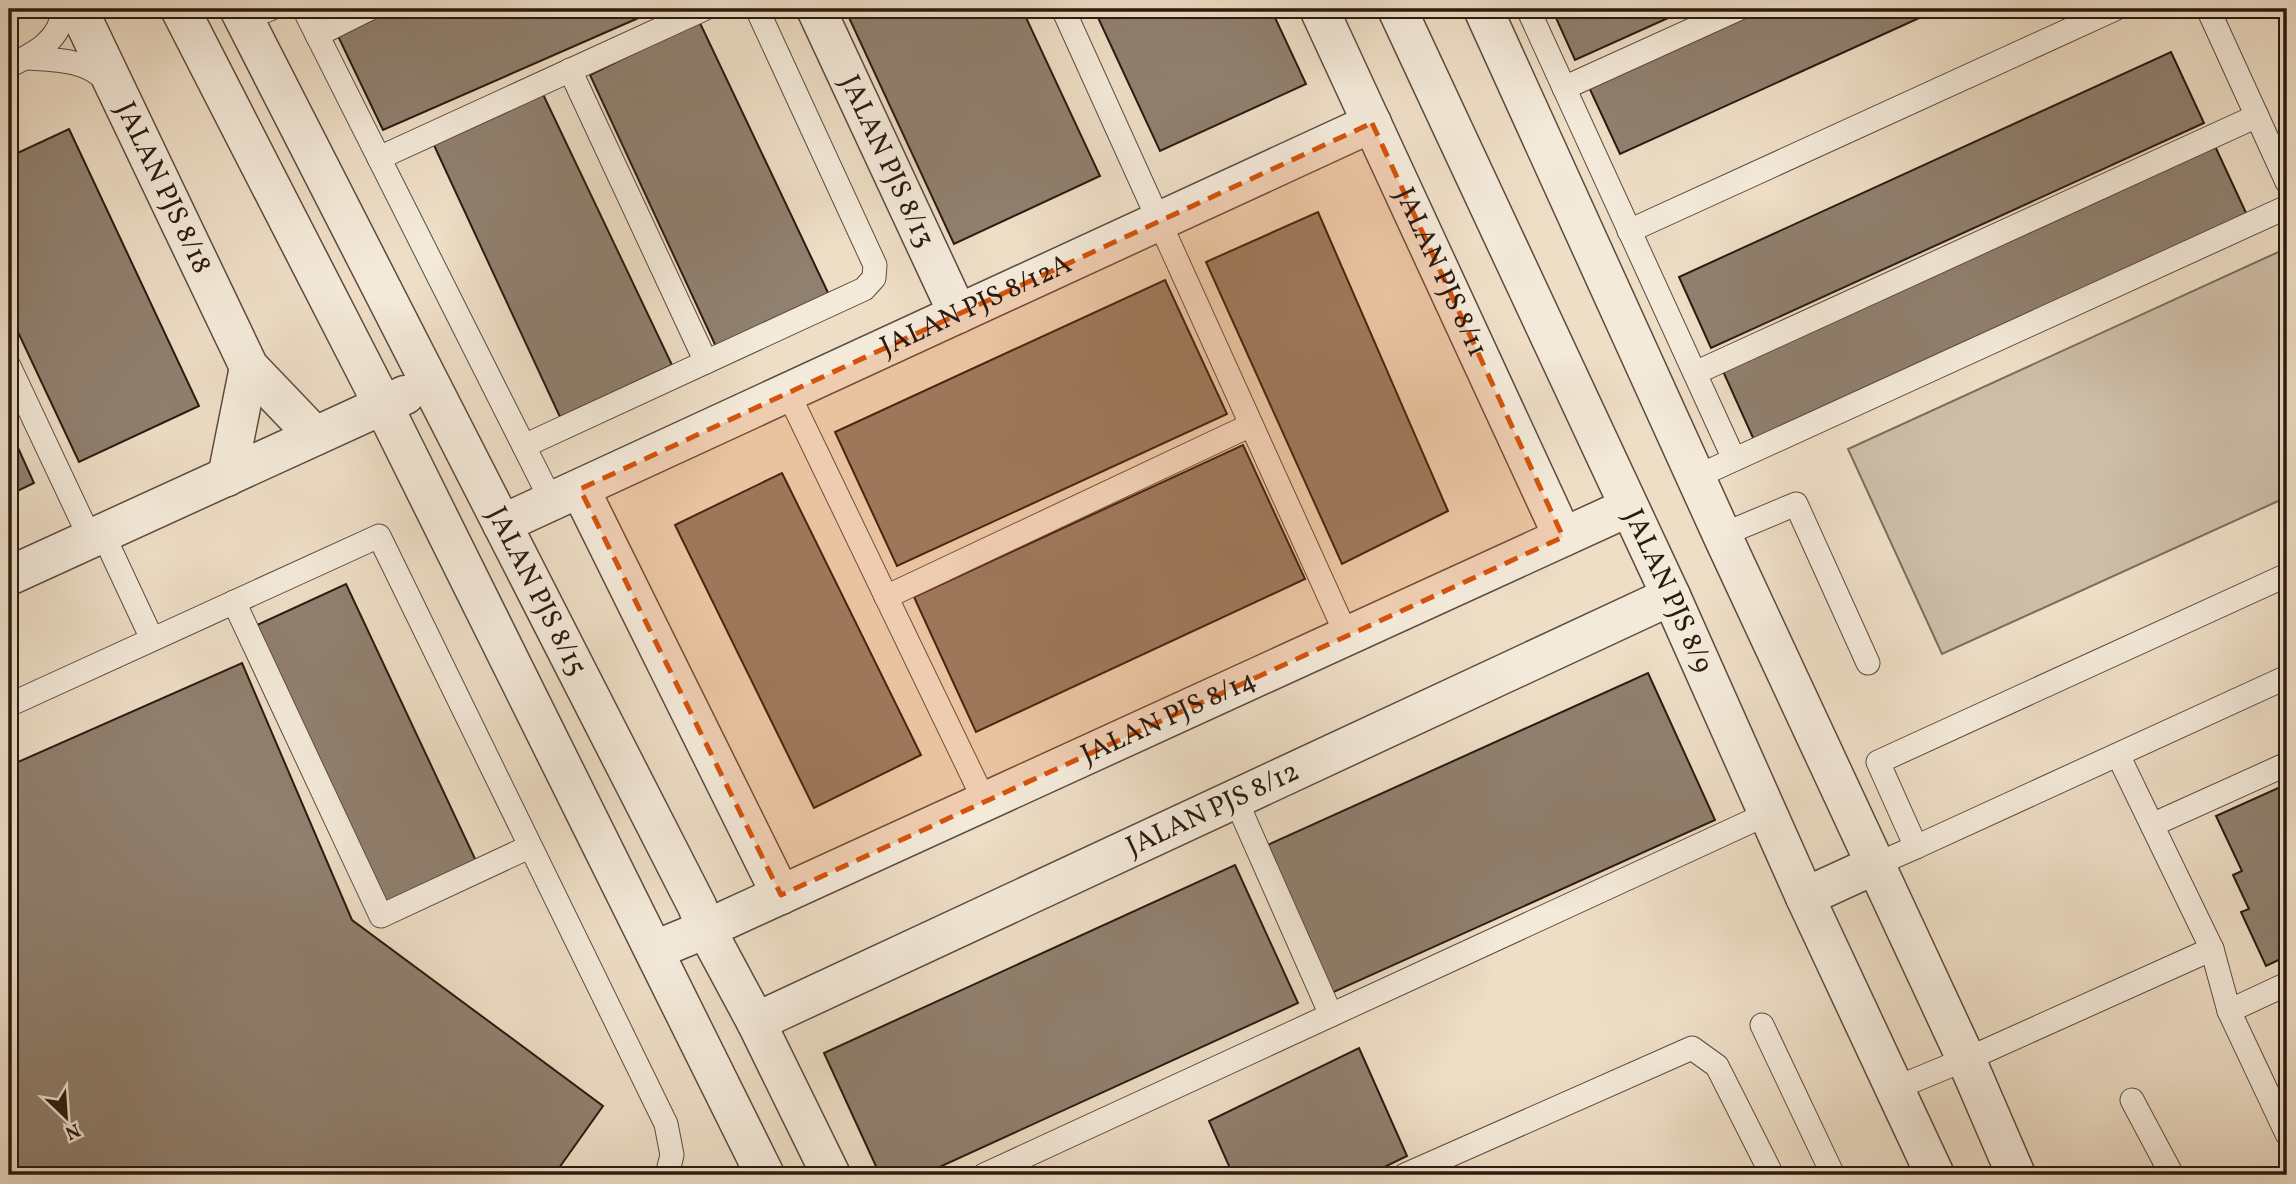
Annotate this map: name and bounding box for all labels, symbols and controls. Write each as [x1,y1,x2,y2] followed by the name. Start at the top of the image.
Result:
[830,69,944,254] street label: JALAN PJS 8/13
[106,95,221,280] street label: JALAN PJS 8/18
[1385,181,1497,363] street label: JALAN PJS 8/11
[874,244,1078,366] street label: JALAN PJS 8/12A
[477,500,596,683] street label: JALAN PJS 8/15
[1614,503,1722,679] street label: JALAN PJS 8/9
[1075,660,1263,774] street label: JALAN PJS 8/14
[1120,752,1306,866] street label: JALAN PJS 8/12
[32,1082,102,1152] north arrow
[60,1116,84,1145] text: N

